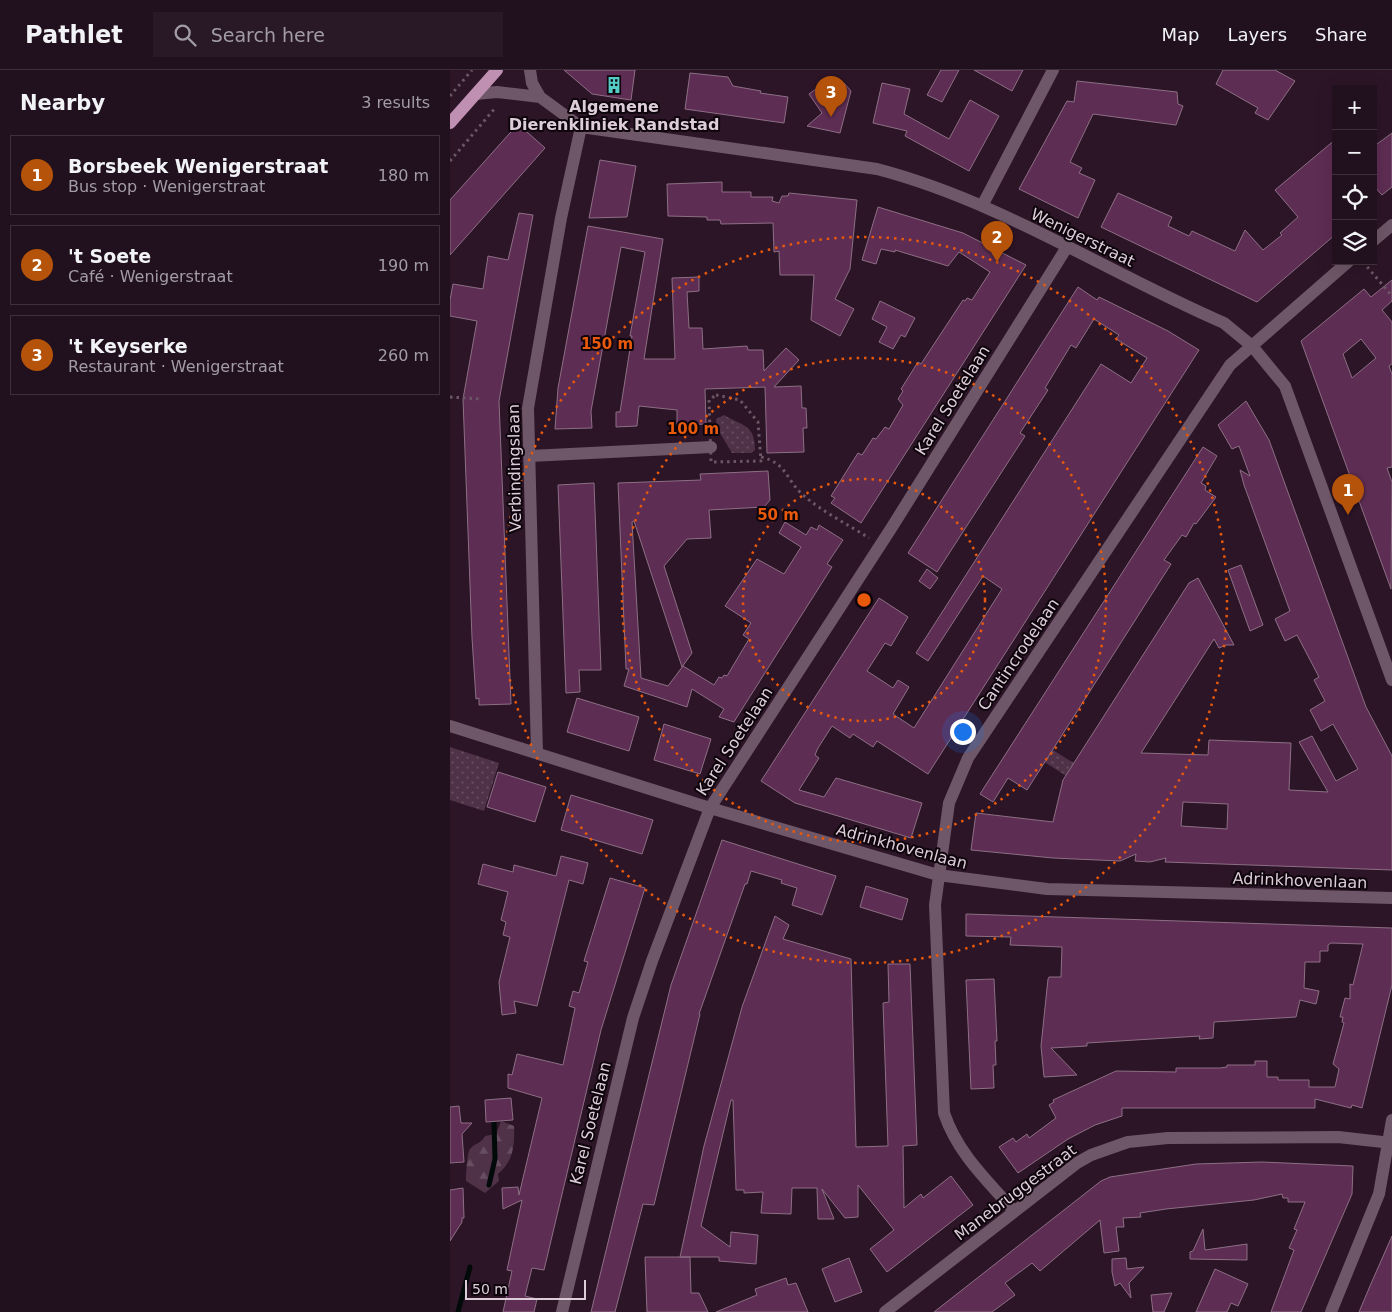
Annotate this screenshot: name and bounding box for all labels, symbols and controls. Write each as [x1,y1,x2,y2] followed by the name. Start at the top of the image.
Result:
[153,12,503,57] search box
[25,21,123,49] text: Pathlet
[171,21,199,49] icon: search
[211,24,325,46] text: Search here
[1161,24,1199,45] text: Map
[1227,24,1287,45] text: Layers
[1315,24,1367,45] text: Share
[604,75,624,95] building icon: Algemene Dierenkliniek Randstad
[815,76,847,117] pin: 3
[1332,85,1377,265] map controls
[1332,85,1377,130] button: +
[20,91,105,115] text: Nearby
[361,93,430,112] text: 3 results
[509,97,719,134] place label: Algemene Dierenkliniek Randstad
[1332,130,1377,175] button: −
[68,155,328,177] text: Borsbeek Wenigerstraat
[31,166,43,185] text: 1
[378,166,429,185] text: 180 m
[1332,175,1377,220] button: locate
[68,177,265,196] text: Bus stop · Wenigerstraat
[1028,204,1138,271] street label: Wenigerstraat
[1332,220,1377,265] button: layers
[981,221,1013,262] pin: 2
[68,245,151,267] text: 't Soete
[31,256,43,275] text: 2
[378,256,429,275] text: 190 m
[68,267,233,286] text: Café · Wenigerstraat
[68,335,188,357] text: 't Keyserke
[581,335,633,353] text: 150 m
[911,342,994,459] street label: Karel Soetelaan
[31,346,43,365] text: 3
[378,346,429,365] text: 260 m
[68,357,284,376] text: Restaurant · Wenigerstraat
[504,404,525,532] street label: Verbindingslaan
[667,420,719,438] text: 100 m
[1332,474,1364,515] pin: 1
[757,506,799,524] text: 50 m
[855,591,873,609] centre of rings
[974,595,1063,714] street label: Cantincrodelaan
[692,683,777,799] street label: Karel Soetelaan
[950,719,976,745] your location
[834,820,969,873] street label: Adrinkhovenlaan
[1232,869,1368,892] street label: Adrinkhovenlaan
[566,1060,615,1186] street label: Karel Soetelaan
[951,1140,1080,1244] street label: Manebruggestraat
[465,1277,586,1300] scale bar
[472,1281,508,1297] text: 50 m

